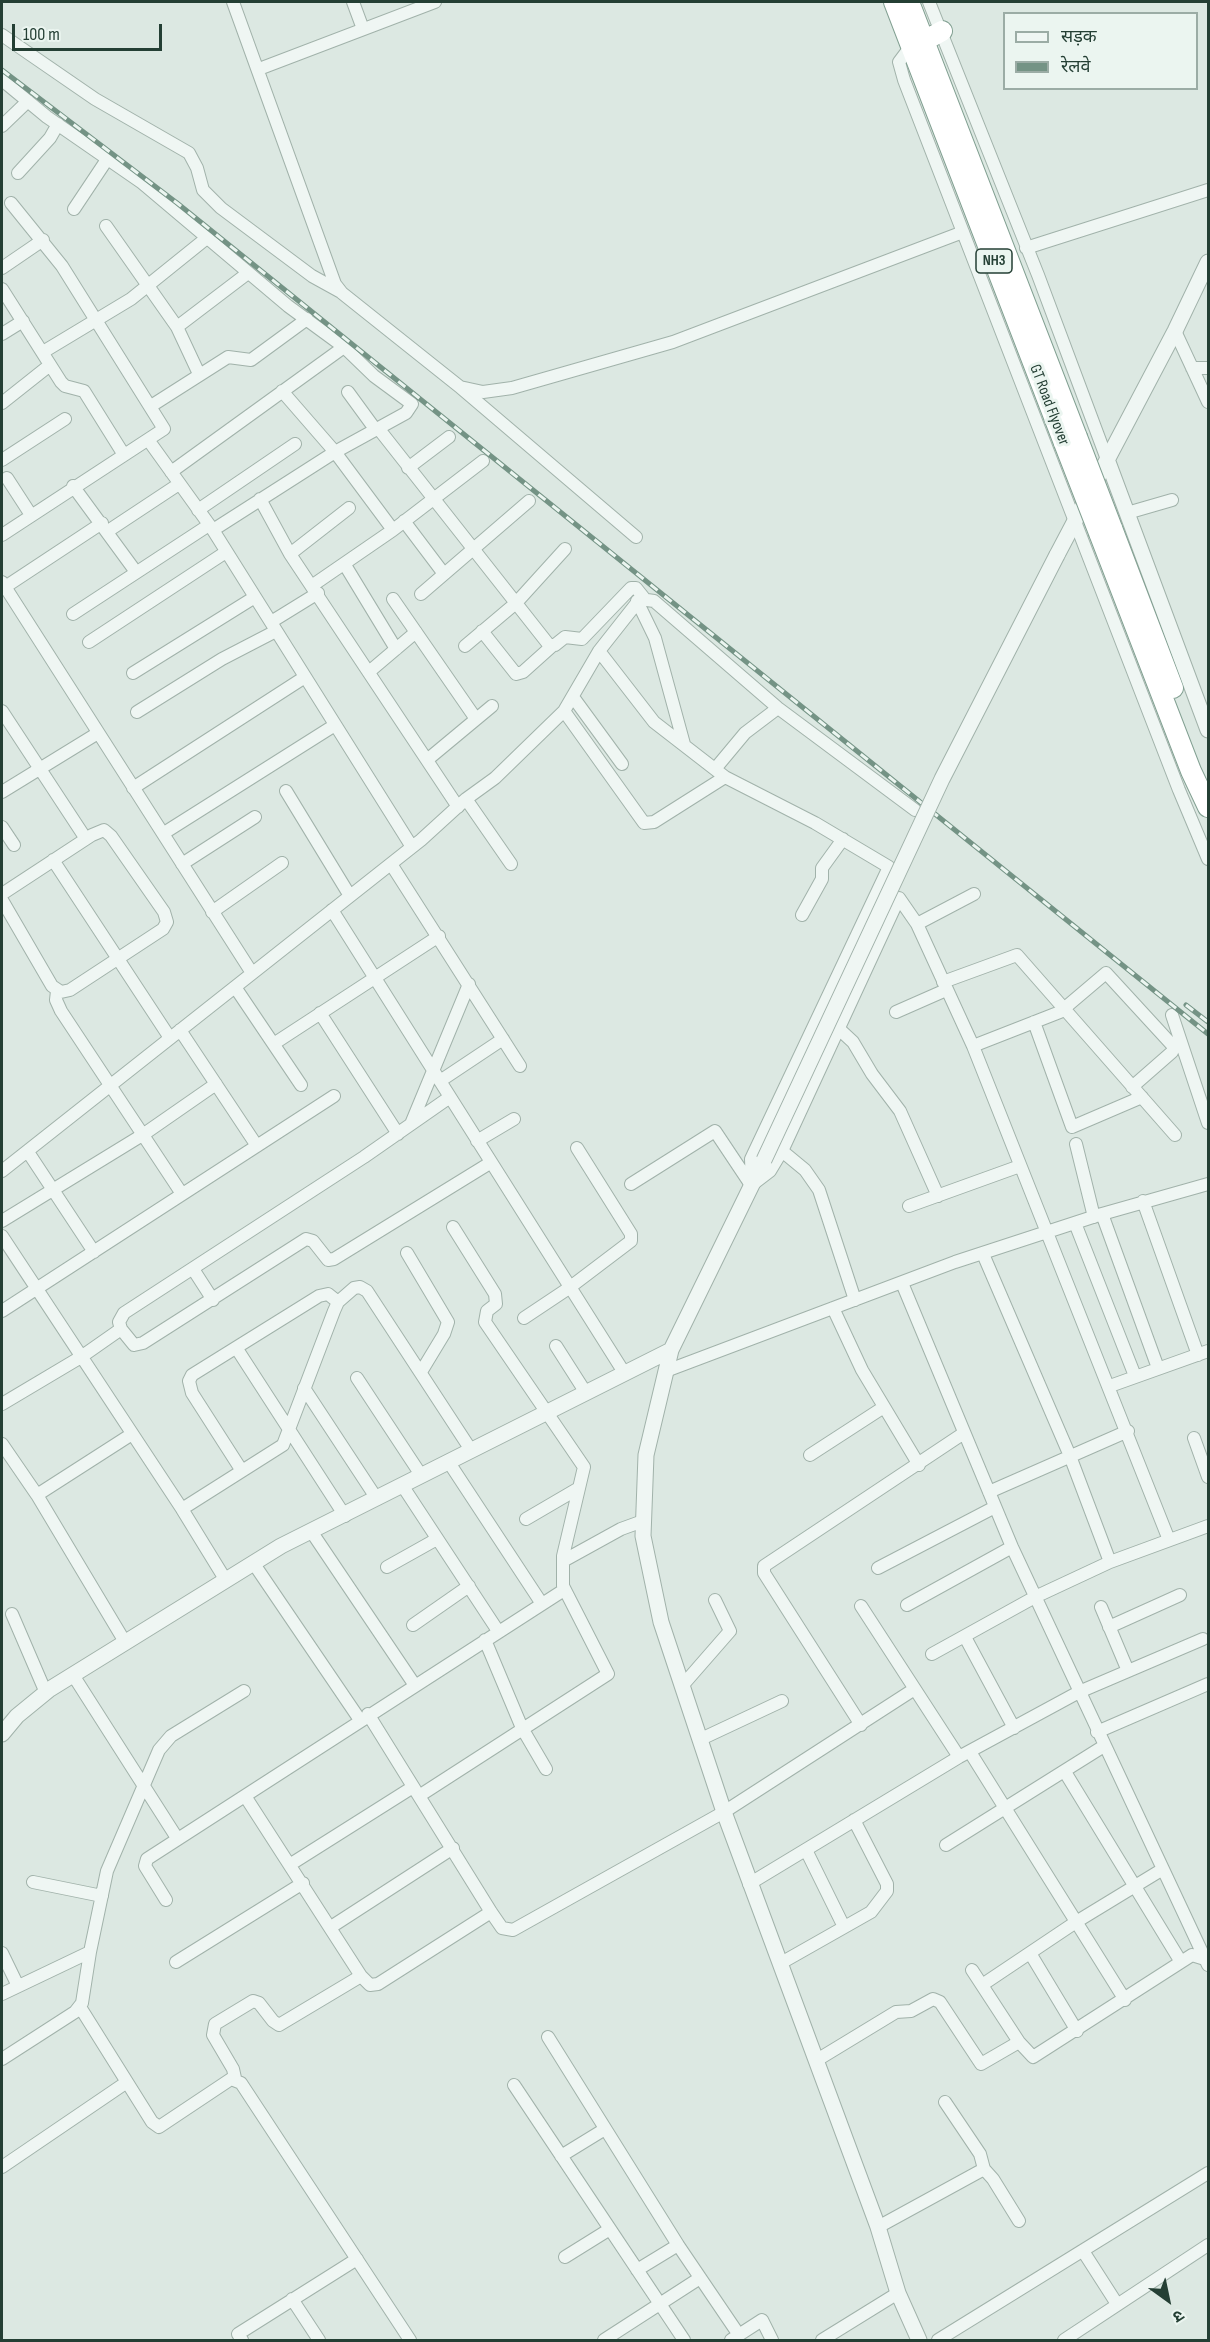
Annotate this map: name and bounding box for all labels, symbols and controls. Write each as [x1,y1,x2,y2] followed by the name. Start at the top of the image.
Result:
[15,12,165,50] scale bar
[1003,12,1198,90] legend
[23,24,60,45] text: 100 m
[1061,26,1097,47] text: सड़क
[1061,56,1091,77] text: रेलवे
[976,249,1012,273] road number: NH3
[1025,362,1073,448] street label: GT Road Flyover
[1138,2270,1198,2330] north arrow
[1169,2305,1187,2326] text: उ

